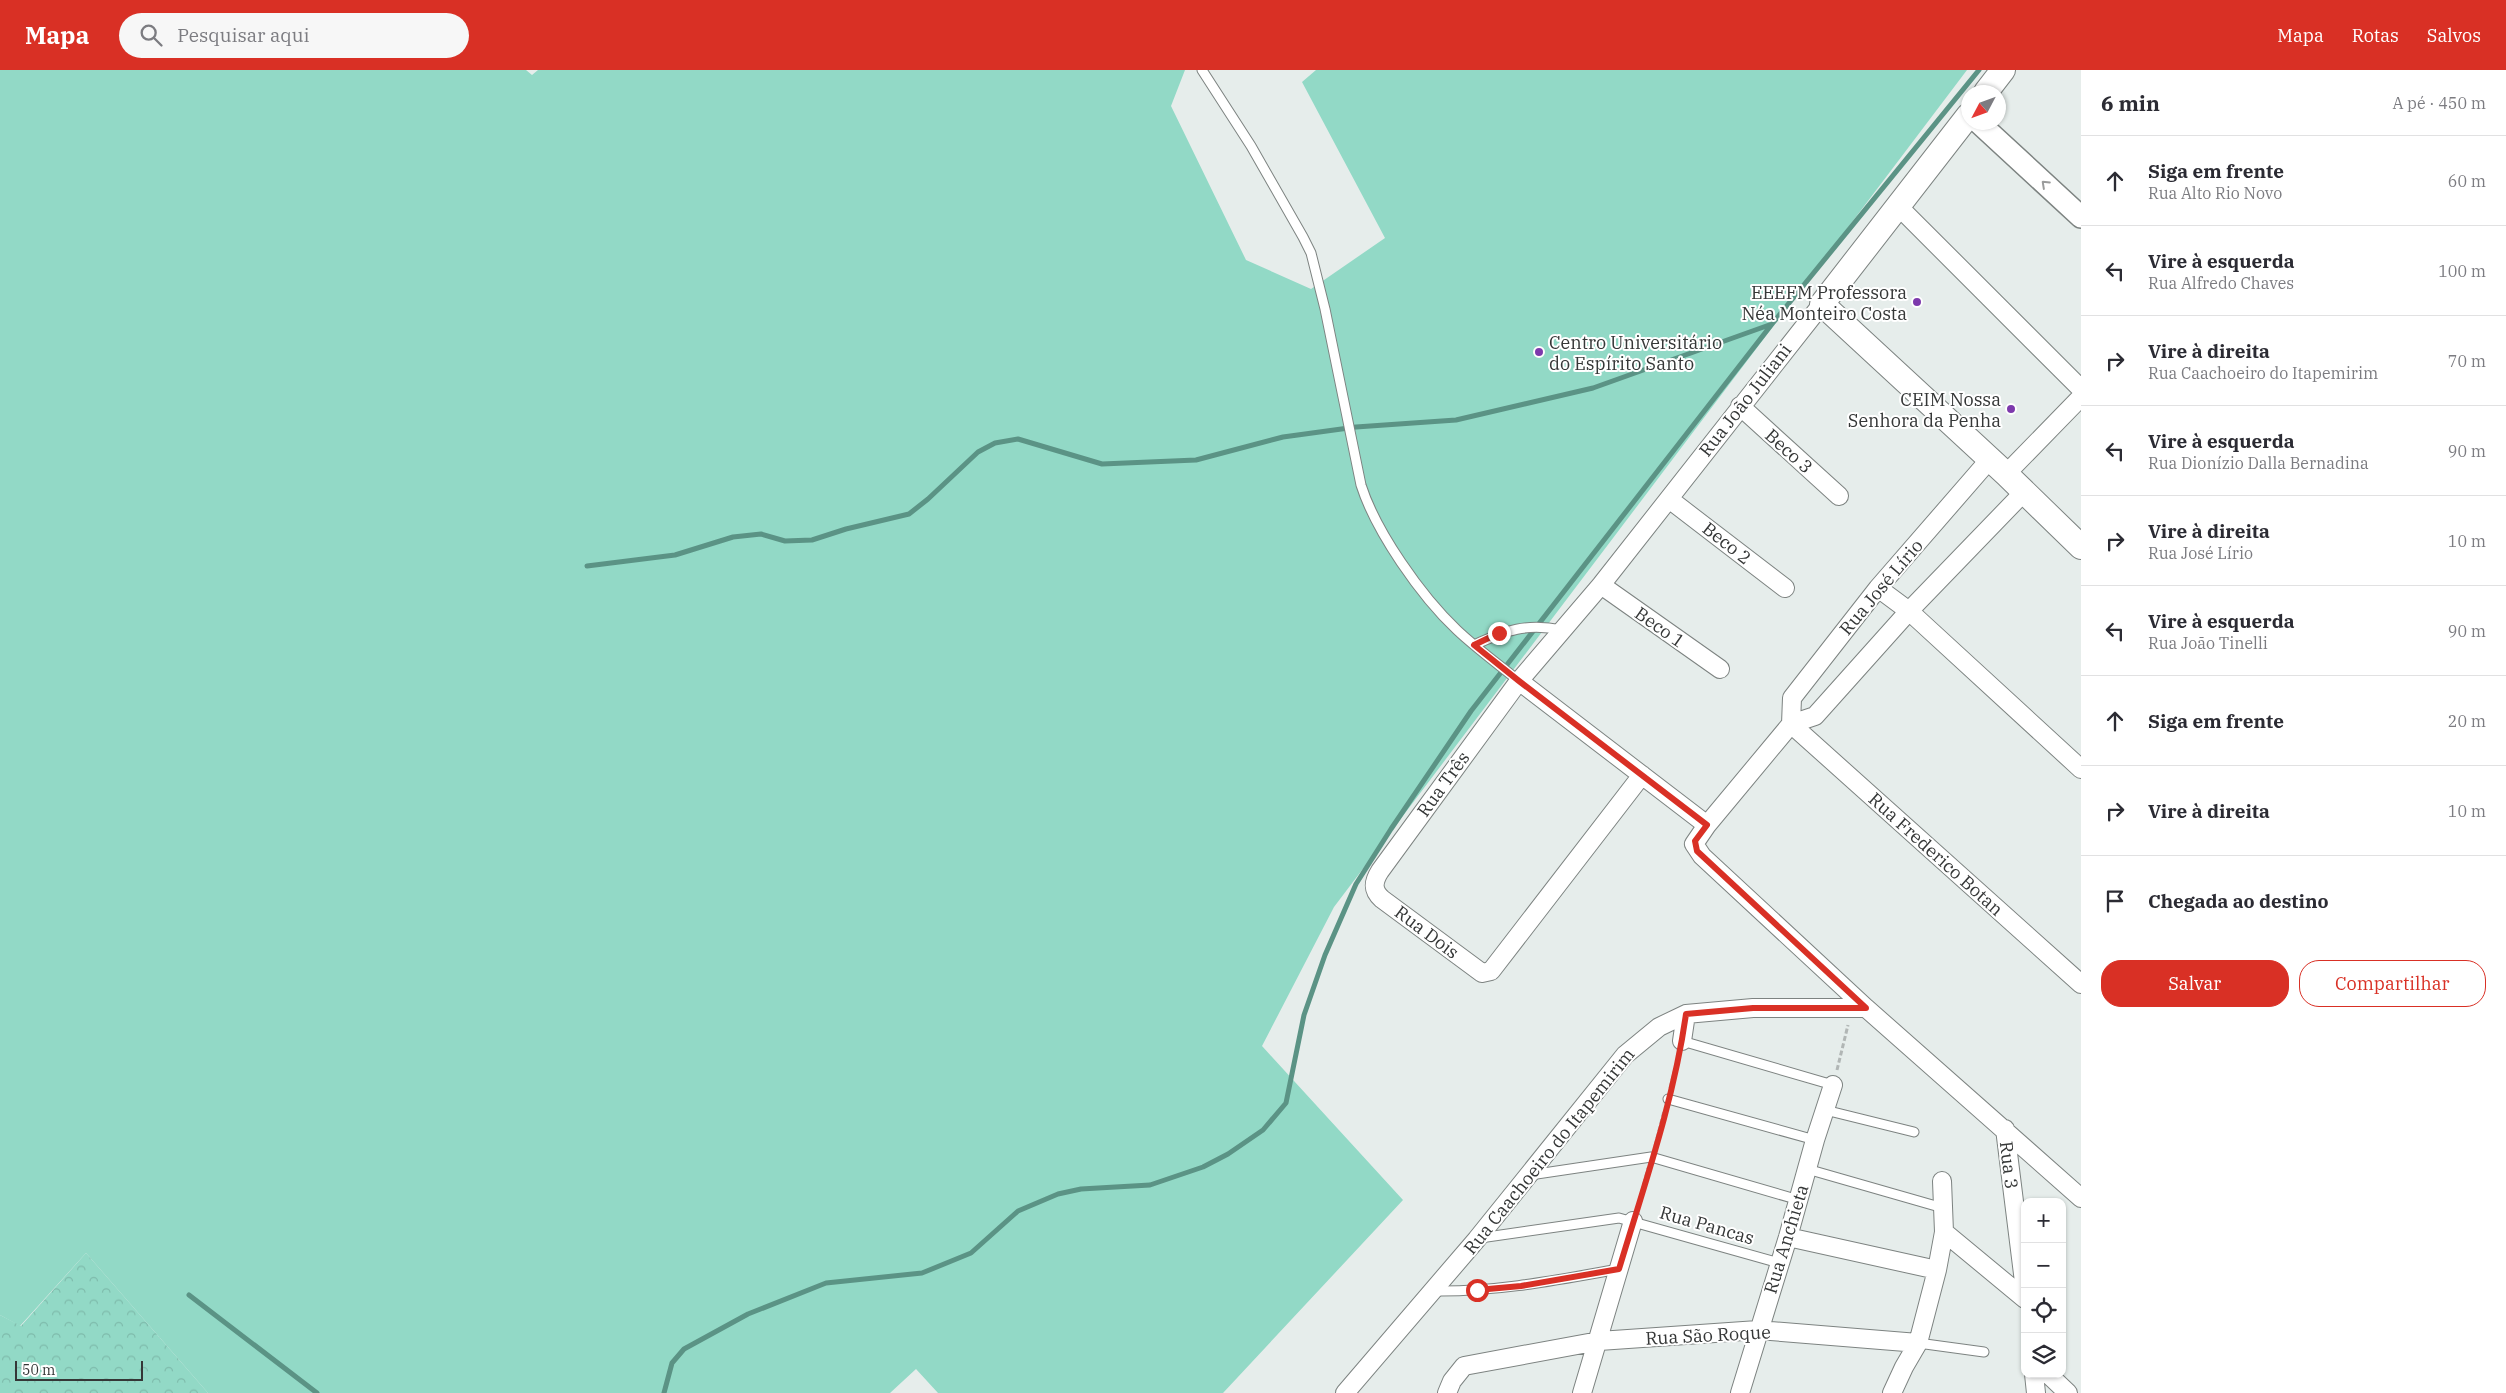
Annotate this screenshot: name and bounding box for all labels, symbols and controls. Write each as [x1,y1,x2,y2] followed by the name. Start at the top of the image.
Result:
[119,13,469,58] search box
[25,19,89,51] text: Mapa
[137,21,165,49] icon: search
[177,23,309,47] text: Pesquisar aqui
[2277,24,2324,47] text: Mapa
[2352,24,2399,47] text: Rotas
[2427,24,2481,47] text: Salvos
[1961,85,2006,130] north arrow
[2101,89,2160,117] text: 6 min
[2392,93,2486,113] text: A pé · 450 m
[2148,159,2284,183] text: Siga em frente
[2101,167,2129,195] icon: ahead
[2448,171,2486,191] text: 60 m
[2042,181,2051,190] one-way arrow
[2148,183,2282,203] text: Rua Alto Rio Novo
[2148,249,2295,273] text: Vire à esquerda
[2101,257,2129,285] icon: left
[2438,261,2486,281] text: 100 m
[2148,273,2294,293] text: Rua Alfredo Chaves
[1741,281,1907,325] place label: EEEFM Professora Néa Monteiro Costa
[1911,296,1923,308] marker: EEEFM Professora Néa Monteiro Costa
[1549,331,1722,375] place label: Centro Universitário do Espírito Santo
[1694,339,1796,461] street label: Rua João Juliani
[2148,339,2270,363] text: Vire à direita
[1533,346,1545,358] marker: Centro Universitário do Espírito Santo
[2101,347,2129,375] icon: right
[2448,351,2486,371] text: 70 m
[2148,363,2378,383] text: Rua Caachoeiro do Itapemirim
[1848,388,2001,432] place label: CEIM Nossa Senhora da Penha
[2005,403,2017,415] marker: CEIM Nossa Senhora da Penha
[1761,424,1817,478] street label: Beco 3
[2148,429,2295,453] text: Vire à esquerda
[2101,437,2129,465] icon: left
[2448,441,2486,461] text: 90 m
[2148,453,2369,473] text: Rua Dionízio Dalla Bernadina
[1698,517,1756,569] street label: Beco 2
[2148,519,2270,543] text: Vire à direita
[2101,527,2129,555] icon: right
[2448,531,2486,551] text: 10 m
[1834,534,1928,640] street label: Rua José Lírio
[2148,543,2253,563] text: Rua José Lírio
[1630,602,1690,652] street label: Beco 1
[2148,609,2295,633] text: Vire à esquerda
[2101,617,2129,645] icon: left
[2448,621,2486,641] text: 90 m
[1488,622,1511,645] route end
[2148,633,2268,653] text: Rua João Tinelli
[2101,707,2129,735] icon: ahead
[2148,709,2284,733] text: Siga em frente
[2448,711,2486,731] text: 20 m
[1412,747,1474,821] street label: Rua Três
[1864,787,2008,921] street label: Rua Frederico Botan
[2101,797,2129,825] icon: right
[2148,799,2270,823] text: Vire à direita
[2448,801,2486,821] text: 10 m
[2101,887,2129,915] icon: arrive
[2148,889,2329,913] text: Chegada ao destino
[1390,900,1464,964] street label: Rua Dois
[2101,960,2289,1007] button: Salvar
[2299,960,2486,1007] button: Compartilhar
[1459,1043,1639,1259] street label: Rua Caachoeiro do Itapemirim
[1995,1140,2023,1190] street label: Rua 3
[1758,1181,1814,1296] street label: Rua Anchieta
[2021,1198,2066,1378] map controls
[2021,1198,2066,1243] button: +
[1657,1201,1757,1249] street label: Rua Pancas
[2021,1243,2066,1288] button: −
[1466,1279,1489,1302] route start
[2021,1288,2066,1333] button: locate
[1645,1320,1771,1350] street label: Rua São Roque
[2021,1333,2066,1378] button: layers
[15,1358,142,1381] scale bar
[22,1361,55,1379] text: 50 m

